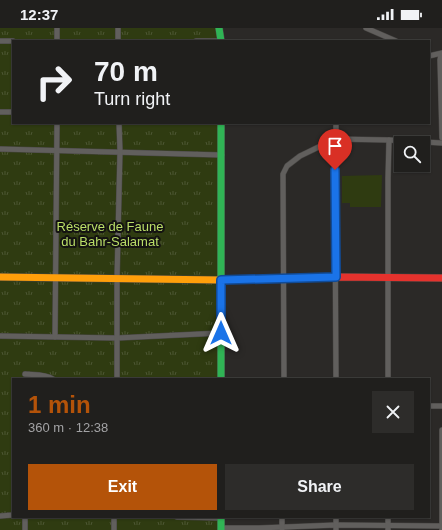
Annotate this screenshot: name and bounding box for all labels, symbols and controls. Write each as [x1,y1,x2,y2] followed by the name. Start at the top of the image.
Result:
[20,6,58,23] text: 12:37
[28,56,80,108] icon: right
[94,56,158,87] text: 70 m
[94,89,170,109] text: Turn right
[318,129,352,170] pin
[324,135,346,157] icon: arrive
[394,136,430,172] map controls
[394,136,430,172] button: search
[57,219,163,249] park label: Réserve de Faune du Bahr-Salamat
[200,312,242,354] position arrow
[28,391,91,418] text: 1 min
[372,391,414,433] button: close
[28,420,108,435] text: 360 m · 12:38
[28,464,217,510] button: Exit
[225,464,414,510] button: Share

